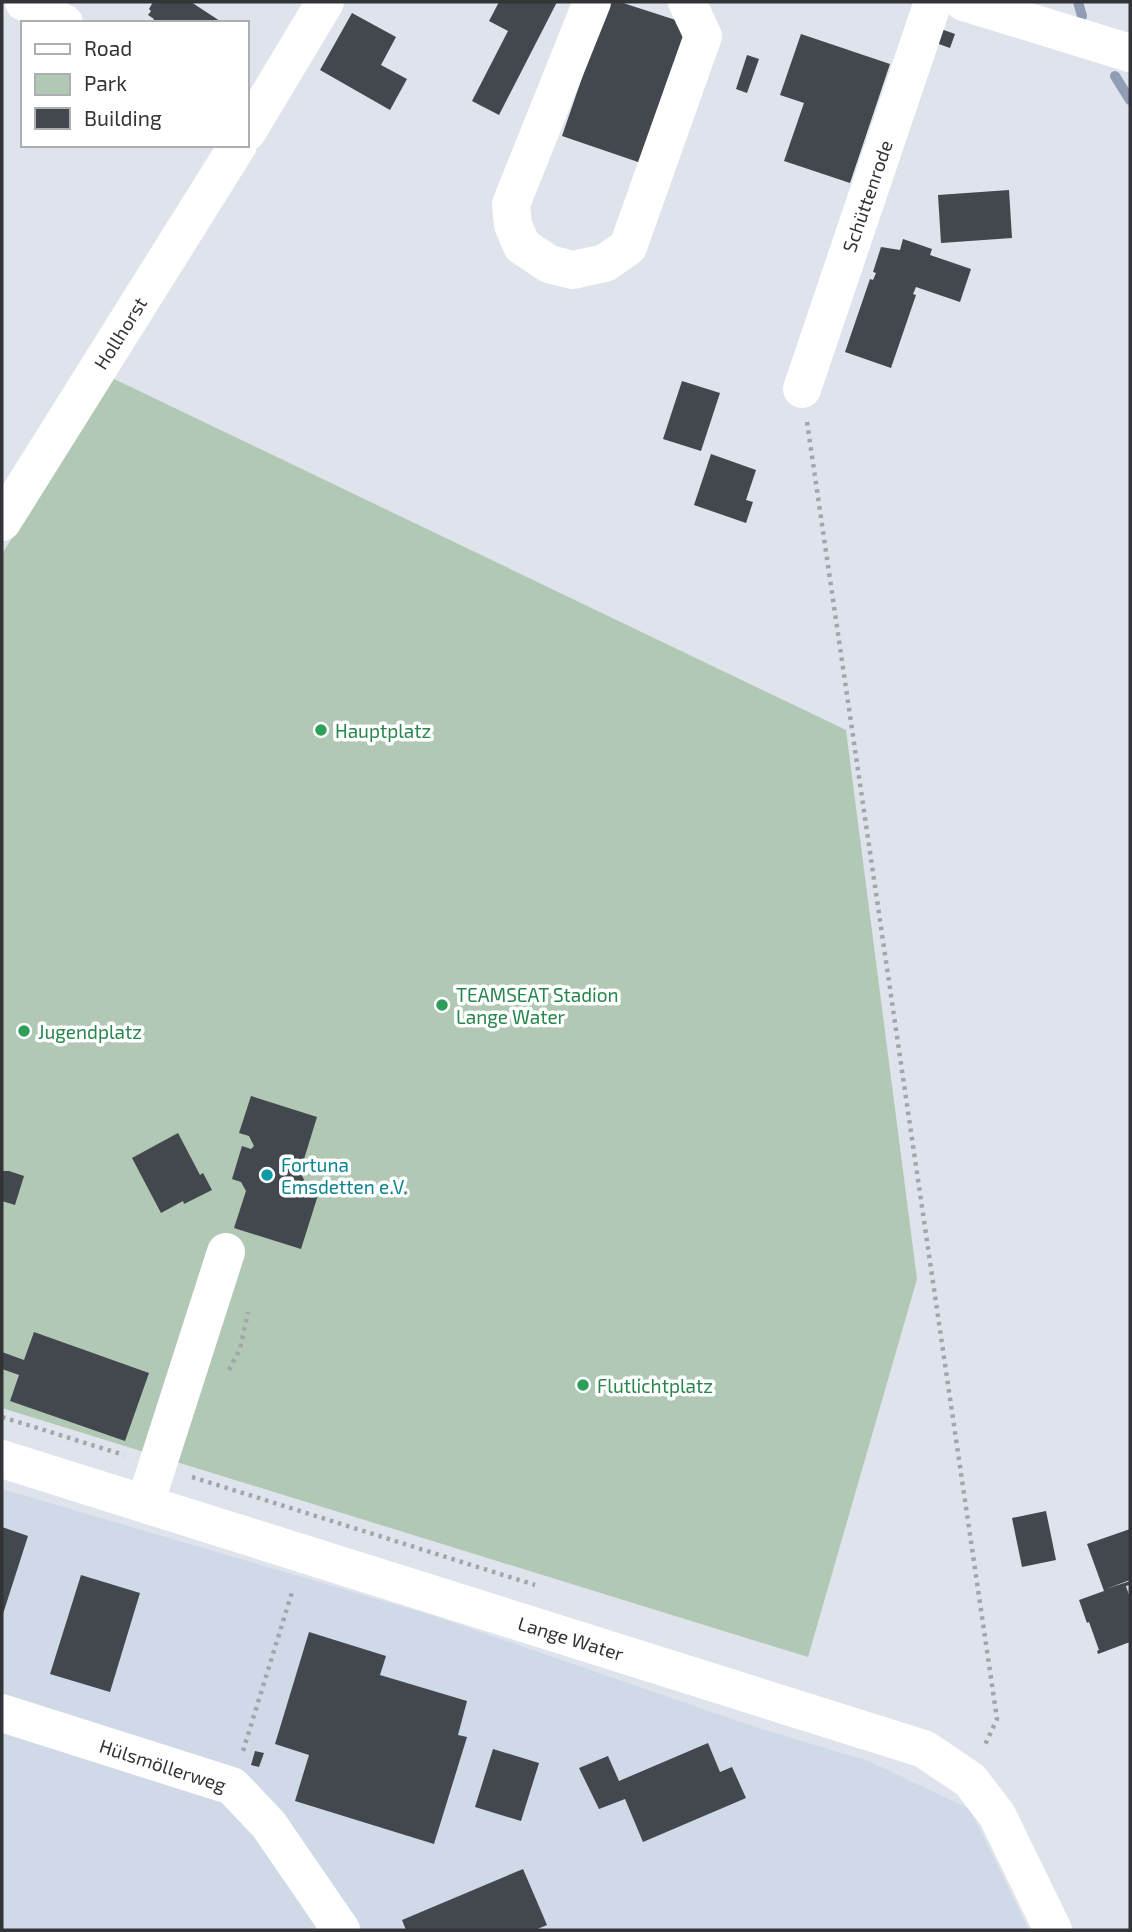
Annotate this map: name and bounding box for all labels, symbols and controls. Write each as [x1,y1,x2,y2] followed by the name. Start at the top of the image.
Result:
[21,21,248,147] legend
[84,35,132,60] text: Road
[84,70,127,95] text: Park
[84,105,162,130] text: Building
[837,137,897,255] street label: Schüttenrode
[89,293,151,373] street label: Hollhorst
[335,719,431,742] place label: Hauptplatz
[313,722,329,738] marker: Hauptplatz
[456,983,619,1028] place label: TEAMSEAT Stadion Lange Water
[434,997,450,1013] marker: TEAMSEAT Stadion Lange Water
[38,1020,142,1043] place label: Jugendplatz
[16,1023,32,1039] marker: Jugendplatz
[281,1153,408,1198] place label: Fortuna Emsdetten e.V.
[259,1167,275,1183] marker: Fortuna Emsdetten e.V.
[597,1374,713,1397] place label: Flutlichtplatz
[575,1377,591,1393] marker: Flutlichtplatz
[515,1611,627,1665] street label: Lange Water
[97,1734,230,1796] street label: Hülsmöllerweg

